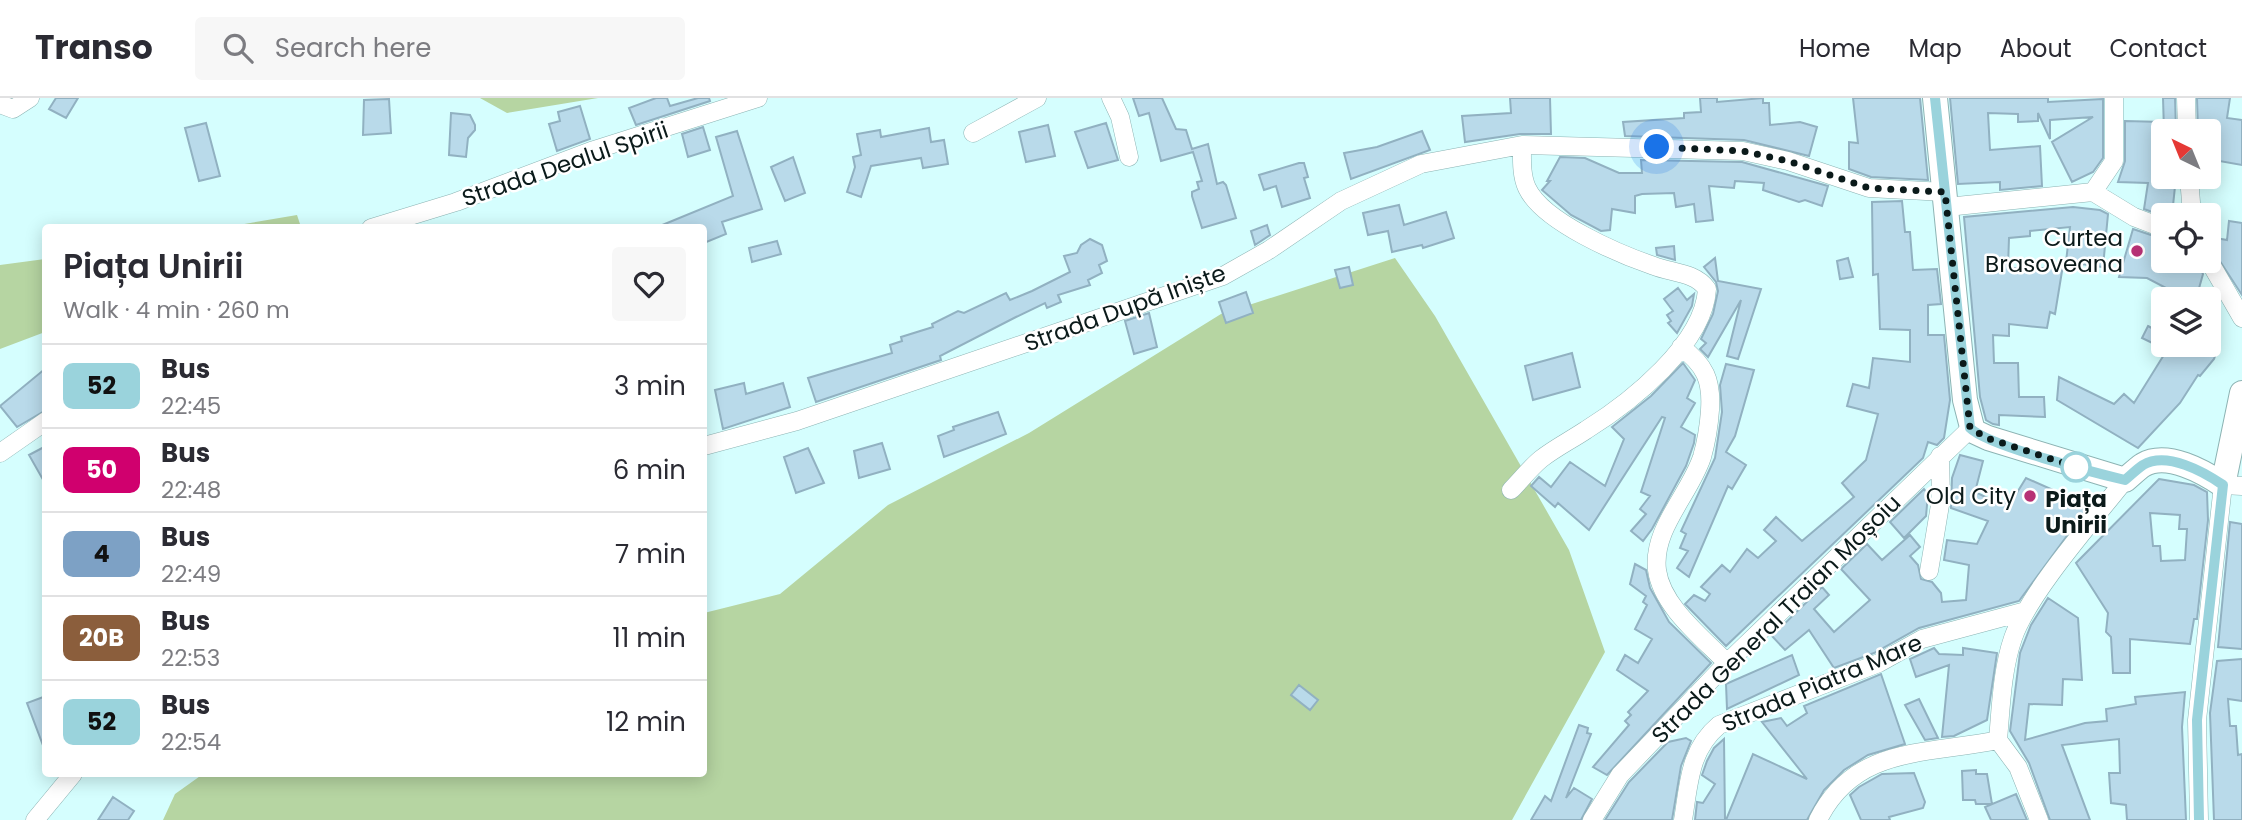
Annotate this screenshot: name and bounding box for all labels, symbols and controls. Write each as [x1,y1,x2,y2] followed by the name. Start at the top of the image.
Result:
[195,17,685,80] search box
[35,24,153,71] text: Transo
[219,29,257,67] icon: search
[275,30,431,66] text: Search here
[1799,32,1871,65] text: Home
[1909,32,1962,65] text: Map
[2000,32,2071,65] text: About
[2109,32,2207,65] text: Contact
[458,114,672,214] street label: Strada Dealul Spirii
[2151,119,2221,189] north arrow
[2151,119,2221,357] map controls
[1639,129,1674,164] your location
[2151,203,2221,273] button: locate
[1985,222,2123,280] place label: Curtea Brasoveana
[63,243,243,290] text: Piața Unirii
[2129,243,2145,259] marker: Curtea Brasoveana
[612,247,686,321] button: heart
[1020,257,1230,359] street label: Strada După Iniște
[2151,287,2221,357] button: layers
[63,294,290,326] text: Walk · 4 min · 260 m
[161,351,210,387] text: Bus
[614,368,686,404] text: 3 min
[87,369,116,402] text: 52
[161,390,221,422] text: 22:45
[161,435,210,471] text: Bus
[613,452,686,488] text: 6 min
[2061,452,2091,482] marker: Piața Unirii
[86,453,117,486] text: 50
[161,474,221,506] text: 22:48
[1926,480,2016,512] place label: Old City
[2045,483,2107,541] place label: Piața Unirii
[1644,487,1908,751] street label: Strada General Traian Moșoiu
[2022,488,2038,504] marker: Old City
[161,519,210,555] text: Bus
[615,536,686,572] text: 7 min
[93,537,110,570] text: 4
[161,558,221,590] text: 22:49
[161,603,210,639] text: Bus
[613,620,686,656] text: 11 min
[79,621,124,654] text: 20B
[1717,626,1927,740] street label: Strada Piatra Mare
[161,642,220,674] text: 22:53
[161,687,210,723] text: Bus
[606,704,686,740] text: 12 min
[87,705,116,738] text: 52
[161,726,221,758] text: 22:54

